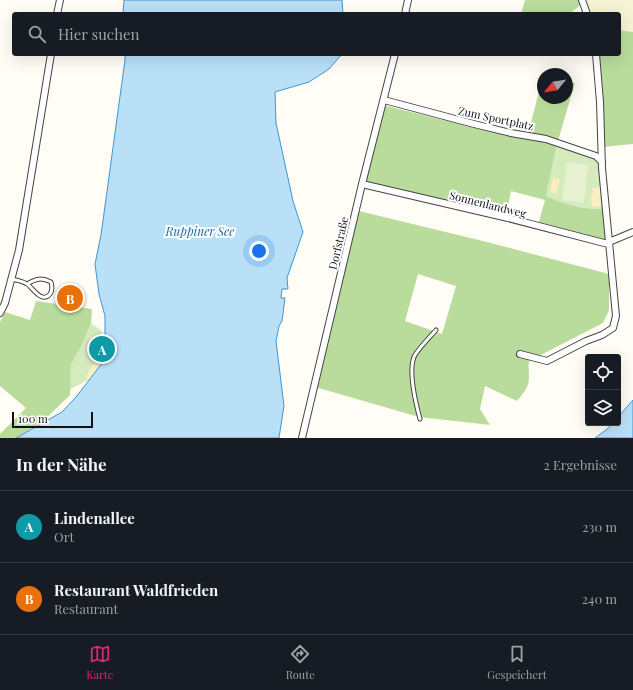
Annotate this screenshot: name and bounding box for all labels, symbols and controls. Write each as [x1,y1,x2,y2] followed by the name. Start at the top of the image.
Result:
[12,12,621,56] search box
[26,23,48,45] icon: search
[58,24,140,44] text: Hier suchen
[537,68,573,104] north arrow
[457,103,535,133] street label: Zum Sportplatz
[448,187,528,221] street label: Sonnenlandweg
[325,215,351,271] street label: Dorfstraße
[165,223,234,239] water label: Ruppiner See
[249,241,269,261] your location
[57,283,83,313] pin: B
[89,334,115,364] pin: A
[585,354,621,426] map controls
[585,354,621,390] button: locate
[585,390,621,426] button: layers
[12,410,93,429] scale bar
[18,411,48,426] text: 100 m
[16,453,107,475] text: In der Nähe
[543,456,617,473] text: 2 Ergebnisse
[54,508,135,528] text: Lindenallee
[25,518,33,535] text: A
[582,518,617,535] text: 230 m
[54,528,74,545] text: Ort
[54,580,218,600] text: Restaurant Waldfrieden
[25,590,33,607] text: B
[582,590,617,607] text: 240 m
[54,600,118,617] text: Restaurant
[86,643,113,682] tab: Karte
[286,643,315,682] tab: Route
[487,643,547,682] tab: Gespeichert

